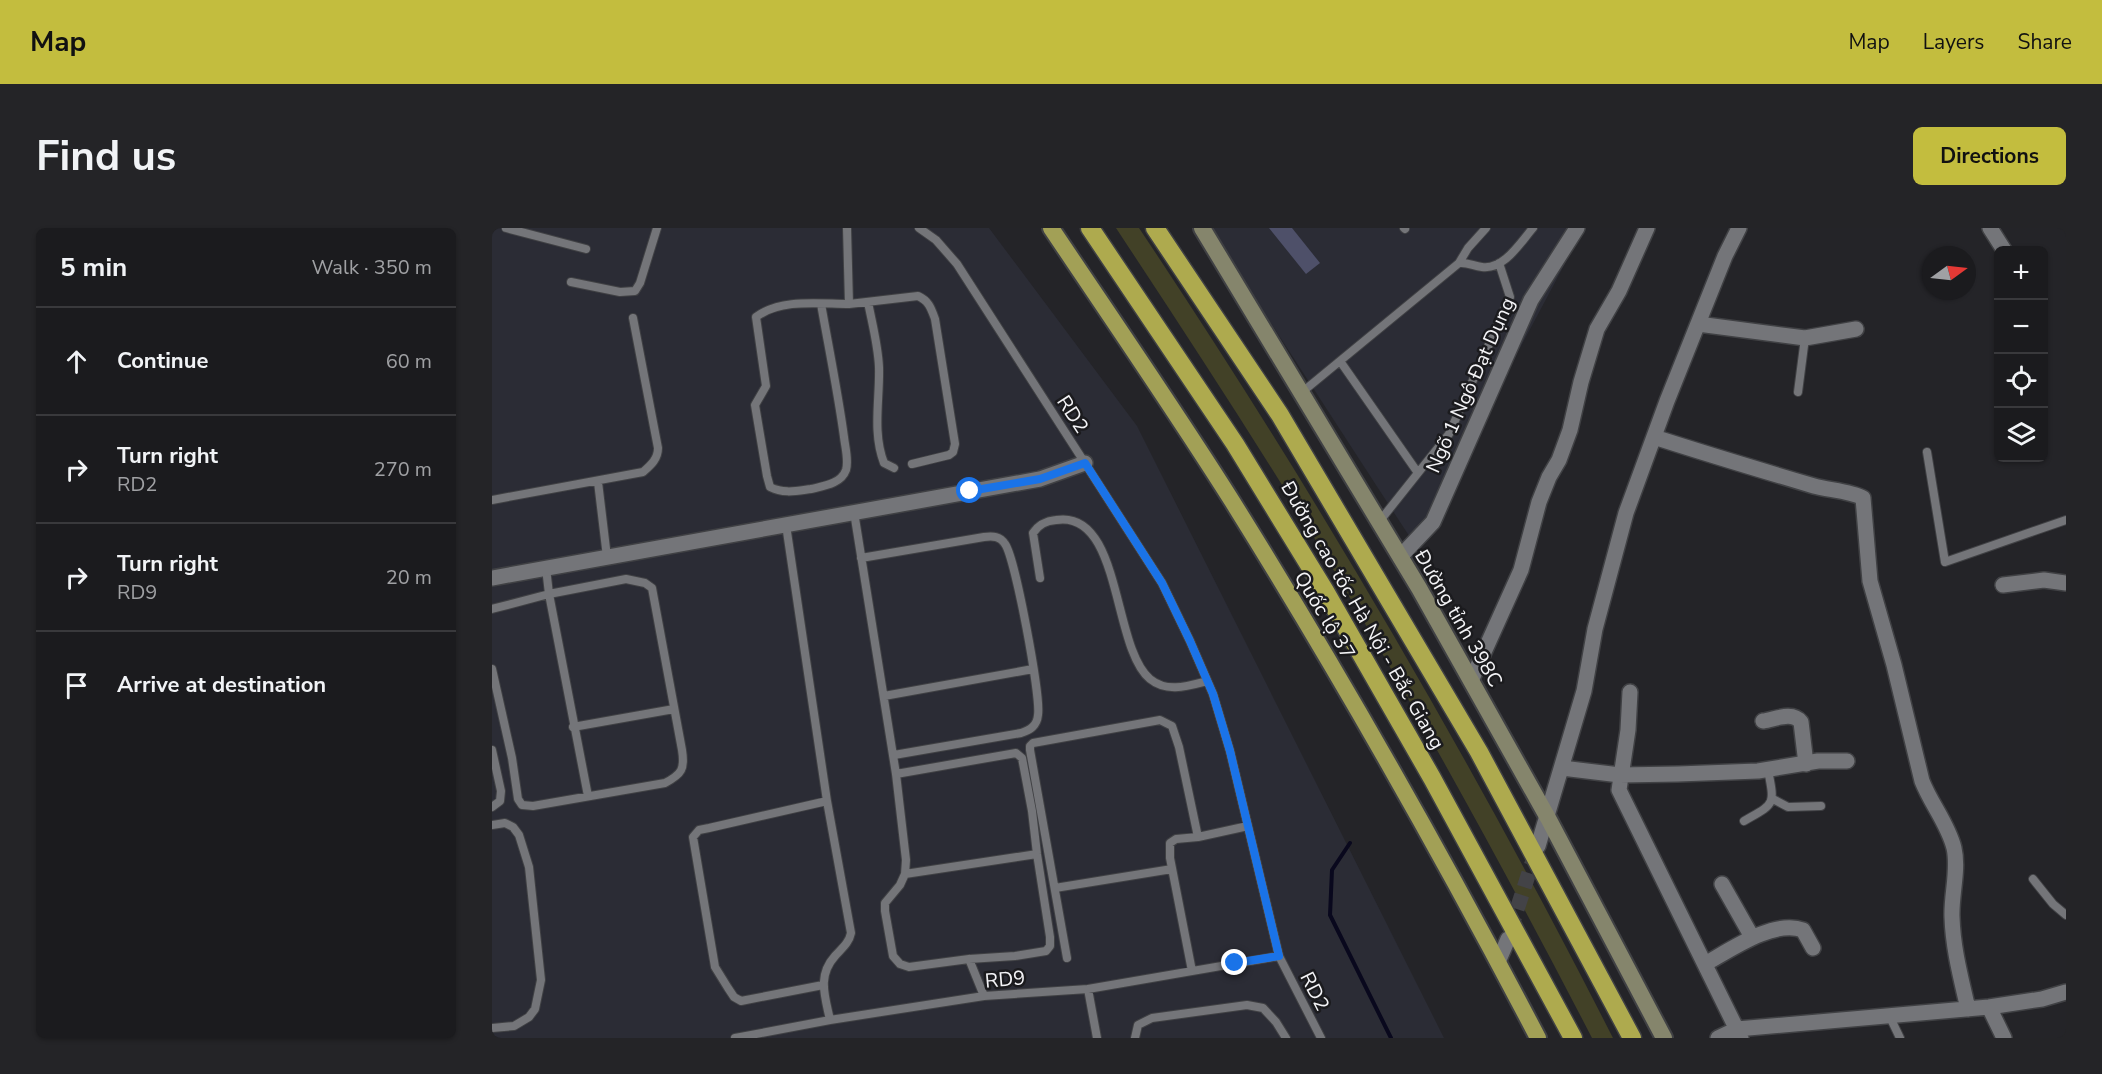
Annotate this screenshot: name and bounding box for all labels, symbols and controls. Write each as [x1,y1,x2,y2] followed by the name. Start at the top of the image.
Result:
[30,23,86,61] text: Map
[1848,28,1890,56] text: Map
[1923,28,1984,56] text: Layers
[2017,28,2072,56] text: Share
[1913,127,2066,185] button: Directions
[36,128,176,185] text: Find us
[1922,246,1976,300] north arrow
[1994,246,2048,462] map controls
[1994,246,2048,300] button: +
[60,250,127,285] text: 5 min
[312,254,432,281] text: Walk · 350 m
[1420,293,1521,477] street label: Ngõ 1 Ngô Đạt Dụng
[1994,300,2048,354] button: −
[60,345,93,378] icon: ahead
[117,346,208,376] text: Continue
[386,348,432,375] text: 60 m
[1994,354,2048,408] button: locate
[1050,390,1095,438] street label: RD2
[1994,408,2048,462] button: layers
[117,441,218,471] text: Turn right
[60,453,93,486] icon: right
[374,456,432,483] text: 270 m
[117,471,157,498] text: RD2
[1274,475,1451,754] street label: Đường cao tốc Hà Nội - Bắc Giang
[956,477,982,503] route start
[1408,544,1509,692] street label: Đường tỉnh 398C
[117,549,218,579] text: Turn right
[60,561,93,594] icon: right
[386,564,432,591] text: 20 m
[1288,566,1361,664] street label: Quốc lộ 37
[117,579,157,606] text: RD9
[60,669,93,702] icon: arrive
[117,670,326,700] text: Arrive at destination
[1221,949,1247,975] route end
[984,964,1026,995] street label: RD9
[1293,967,1336,1015] street label: RD2

